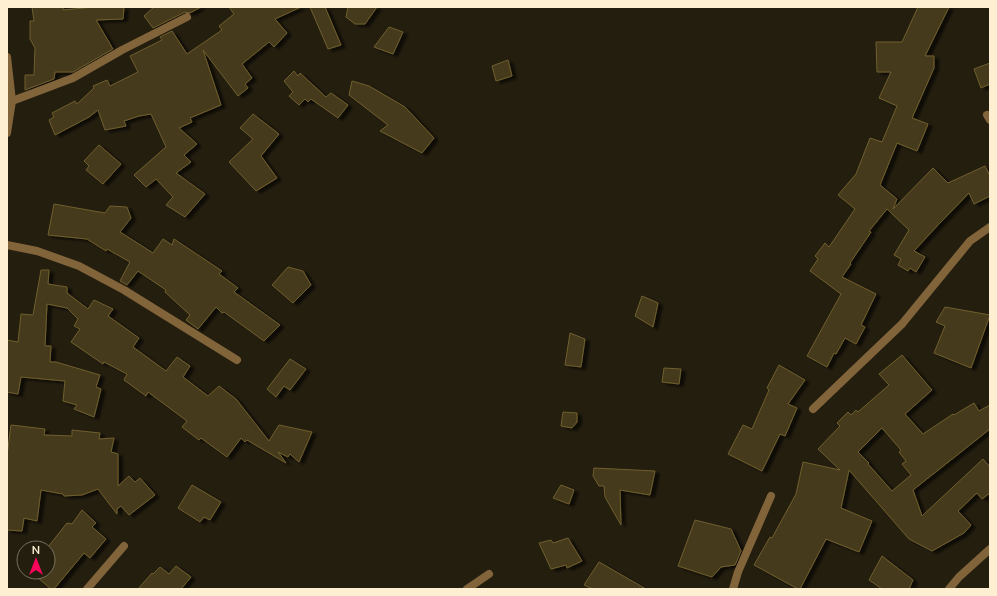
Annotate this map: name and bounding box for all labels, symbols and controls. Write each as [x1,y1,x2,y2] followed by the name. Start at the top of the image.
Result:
[16,540,56,580] north arrow
[32,543,40,557] text: N

